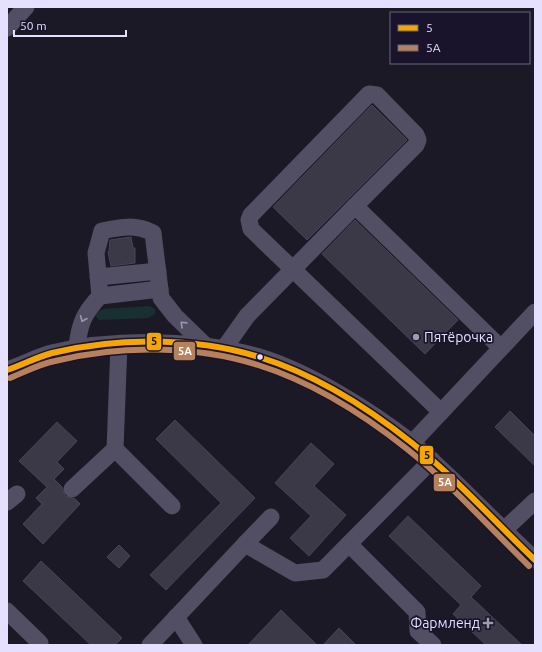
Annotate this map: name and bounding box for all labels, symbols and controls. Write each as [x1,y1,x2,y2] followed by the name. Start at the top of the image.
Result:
[14,12,126,38] scale bar
[390,12,530,64] legend
[20,19,47,32] text: 50 m
[426,21,433,34] text: 5
[426,41,441,54] text: 5А
[80,315,88,323] one-way arrow
[180,321,188,329] one-way arrow
[424,329,493,345] place label: Пятёрочка
[146,332,162,351] line badge: 5
[411,332,421,342] marker: Пятёрочка
[151,335,157,347] text: 5
[173,341,196,361] line badge: 5А
[178,345,192,357] text: 5А
[255,352,265,362] unlabelled marker
[419,445,434,465] line badge: 5
[424,449,430,461] text: 5
[433,473,456,492] line badge: 5А
[438,476,452,488] text: 5А
[410,615,480,631] place label: Фармленд
[483,618,493,628] marker: Фармленд

